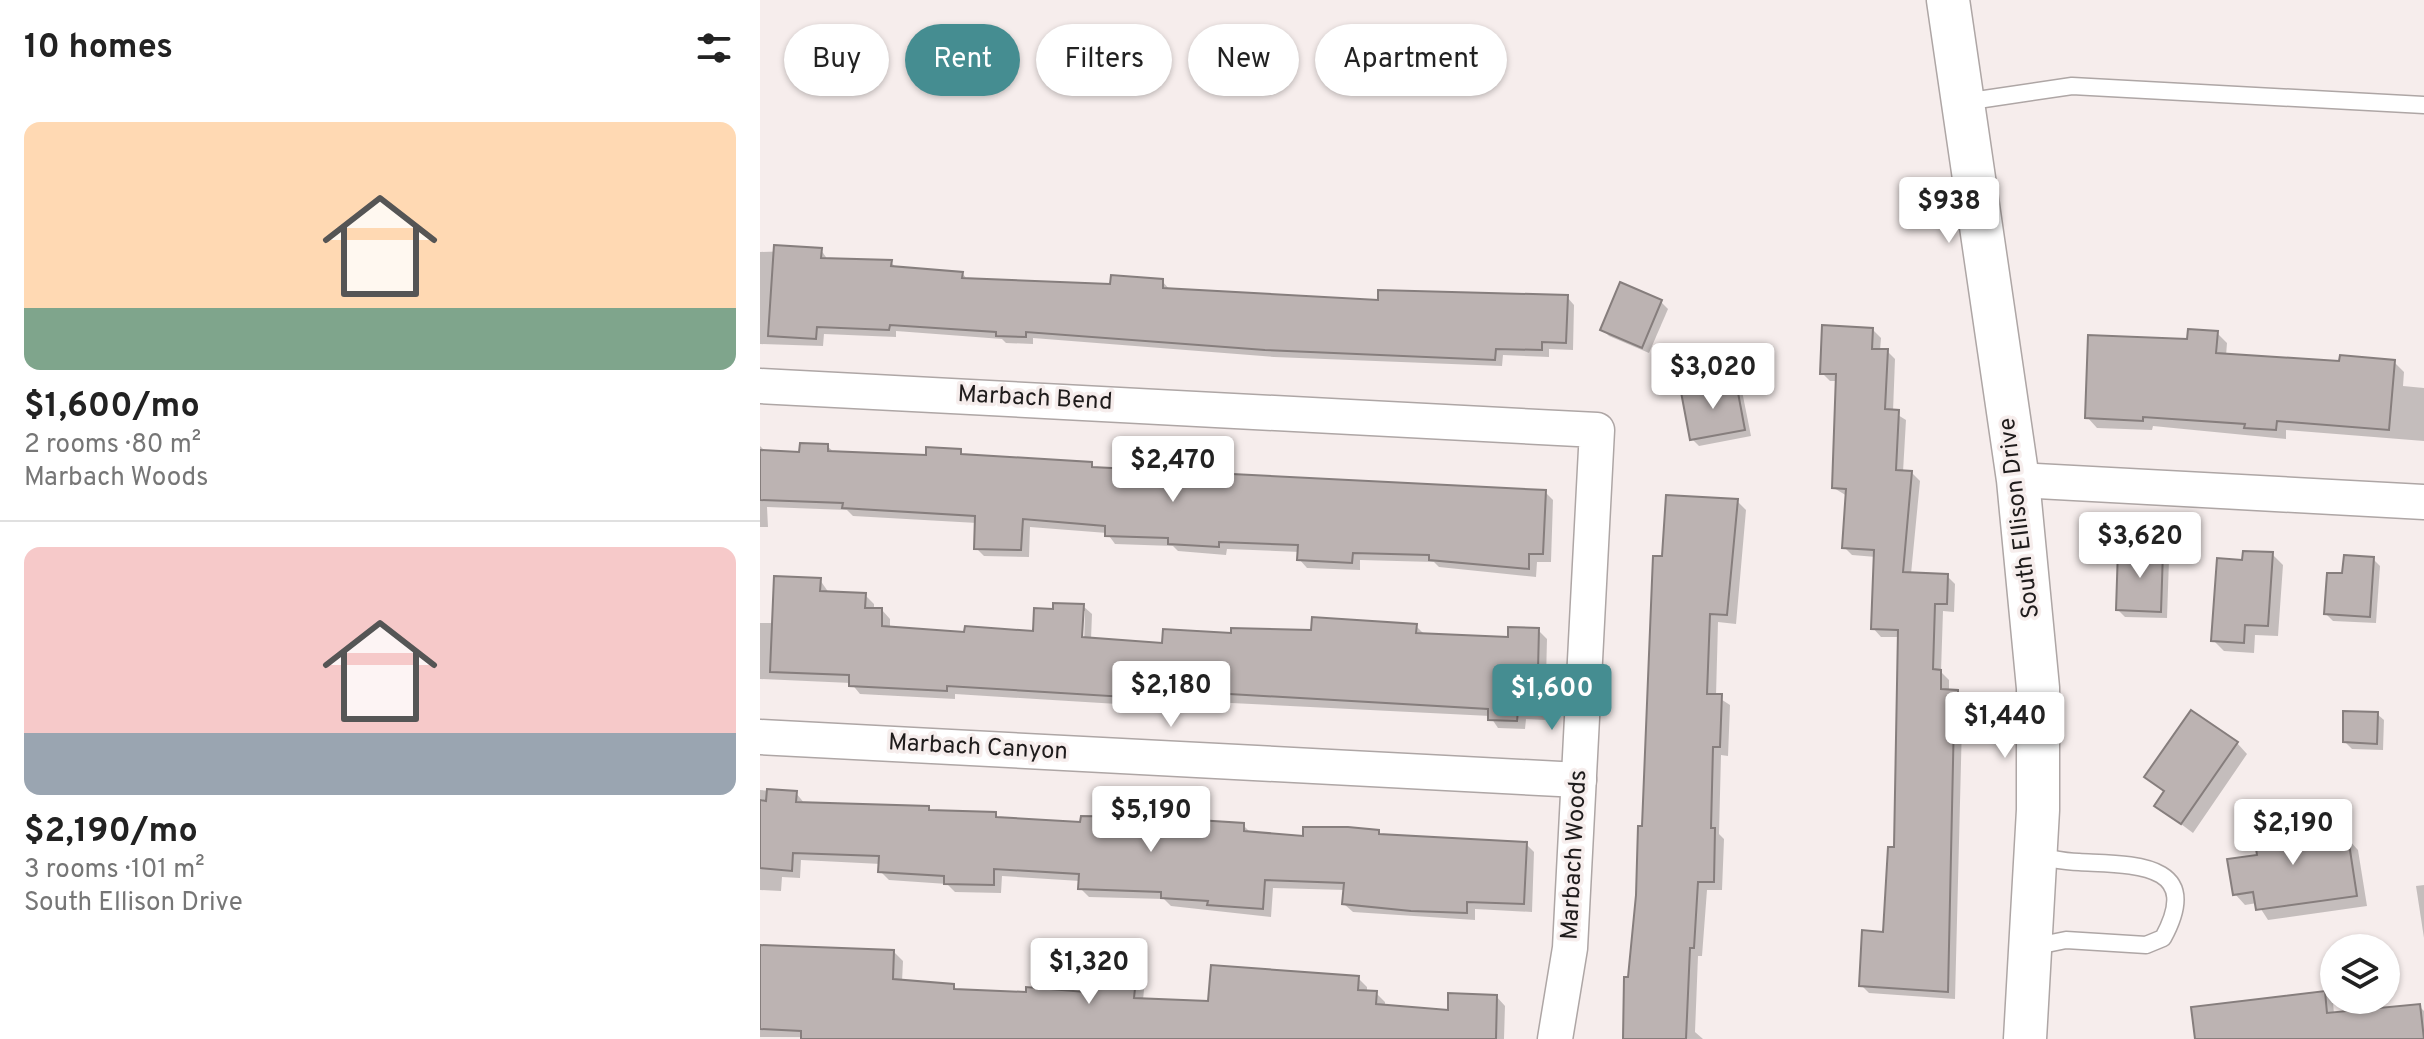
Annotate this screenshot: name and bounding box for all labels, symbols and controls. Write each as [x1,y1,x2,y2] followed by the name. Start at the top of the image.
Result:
[784,24,889,96] chip: Buy
[905,24,1020,96] chip: Rent
[1036,24,1172,96] chip: Filters
[1188,24,1299,96] chip: New
[1315,24,1507,96] chip: Apartment
[692,26,736,70] icon: filters
[24,27,173,70] text: 10 homes
[308,174,452,318] icon: home
[1902,177,1996,245] pin: $938
[1917,186,1981,219] text: $938
[1648,343,1778,411] pin: $3,020
[1669,352,1757,385] text: $3,020
[957,380,1113,418] street label: Marbach Bend
[24,386,200,429] text: $1,600/mo
[1993,416,2047,620] street label: South Ellison Drive
[24,429,201,462] text: 2 rooms · 80 m²
[1108,436,1238,504] pin: $2,470
[1130,445,1216,478] text: $2,470
[24,462,208,495] text: Marbach Woods
[2075,512,2205,580] pin: $3,620
[2097,521,2183,554] text: $3,620
[308,599,452,743] icon: home
[1106,661,1236,729] pin: $2,180
[1487,664,1617,732] pin: $1,600
[1130,670,1212,703] text: $2,180
[1510,673,1594,706] text: $1,600
[1940,692,2070,760] pin: $1,440
[1963,701,2047,734] text: $1,440
[887,728,1069,768] street label: Marbach Canyon
[1556,769,1594,941] street label: Marbach Woods
[1086,786,1216,854] pin: $5,190
[1110,795,1192,828] text: $5,190
[2228,799,2358,867] pin: $2,190
[2252,808,2334,841] text: $2,190
[24,811,198,854] text: $2,190/mo
[24,854,205,887] text: 3 rooms · 101 m²
[24,887,243,920] text: South Ellison Drive
[2320,934,2400,1014] map controls
[2320,934,2400,1014] button: layers
[1024,938,1154,1006] pin: $1,320
[1049,947,1129,980] text: $1,320

